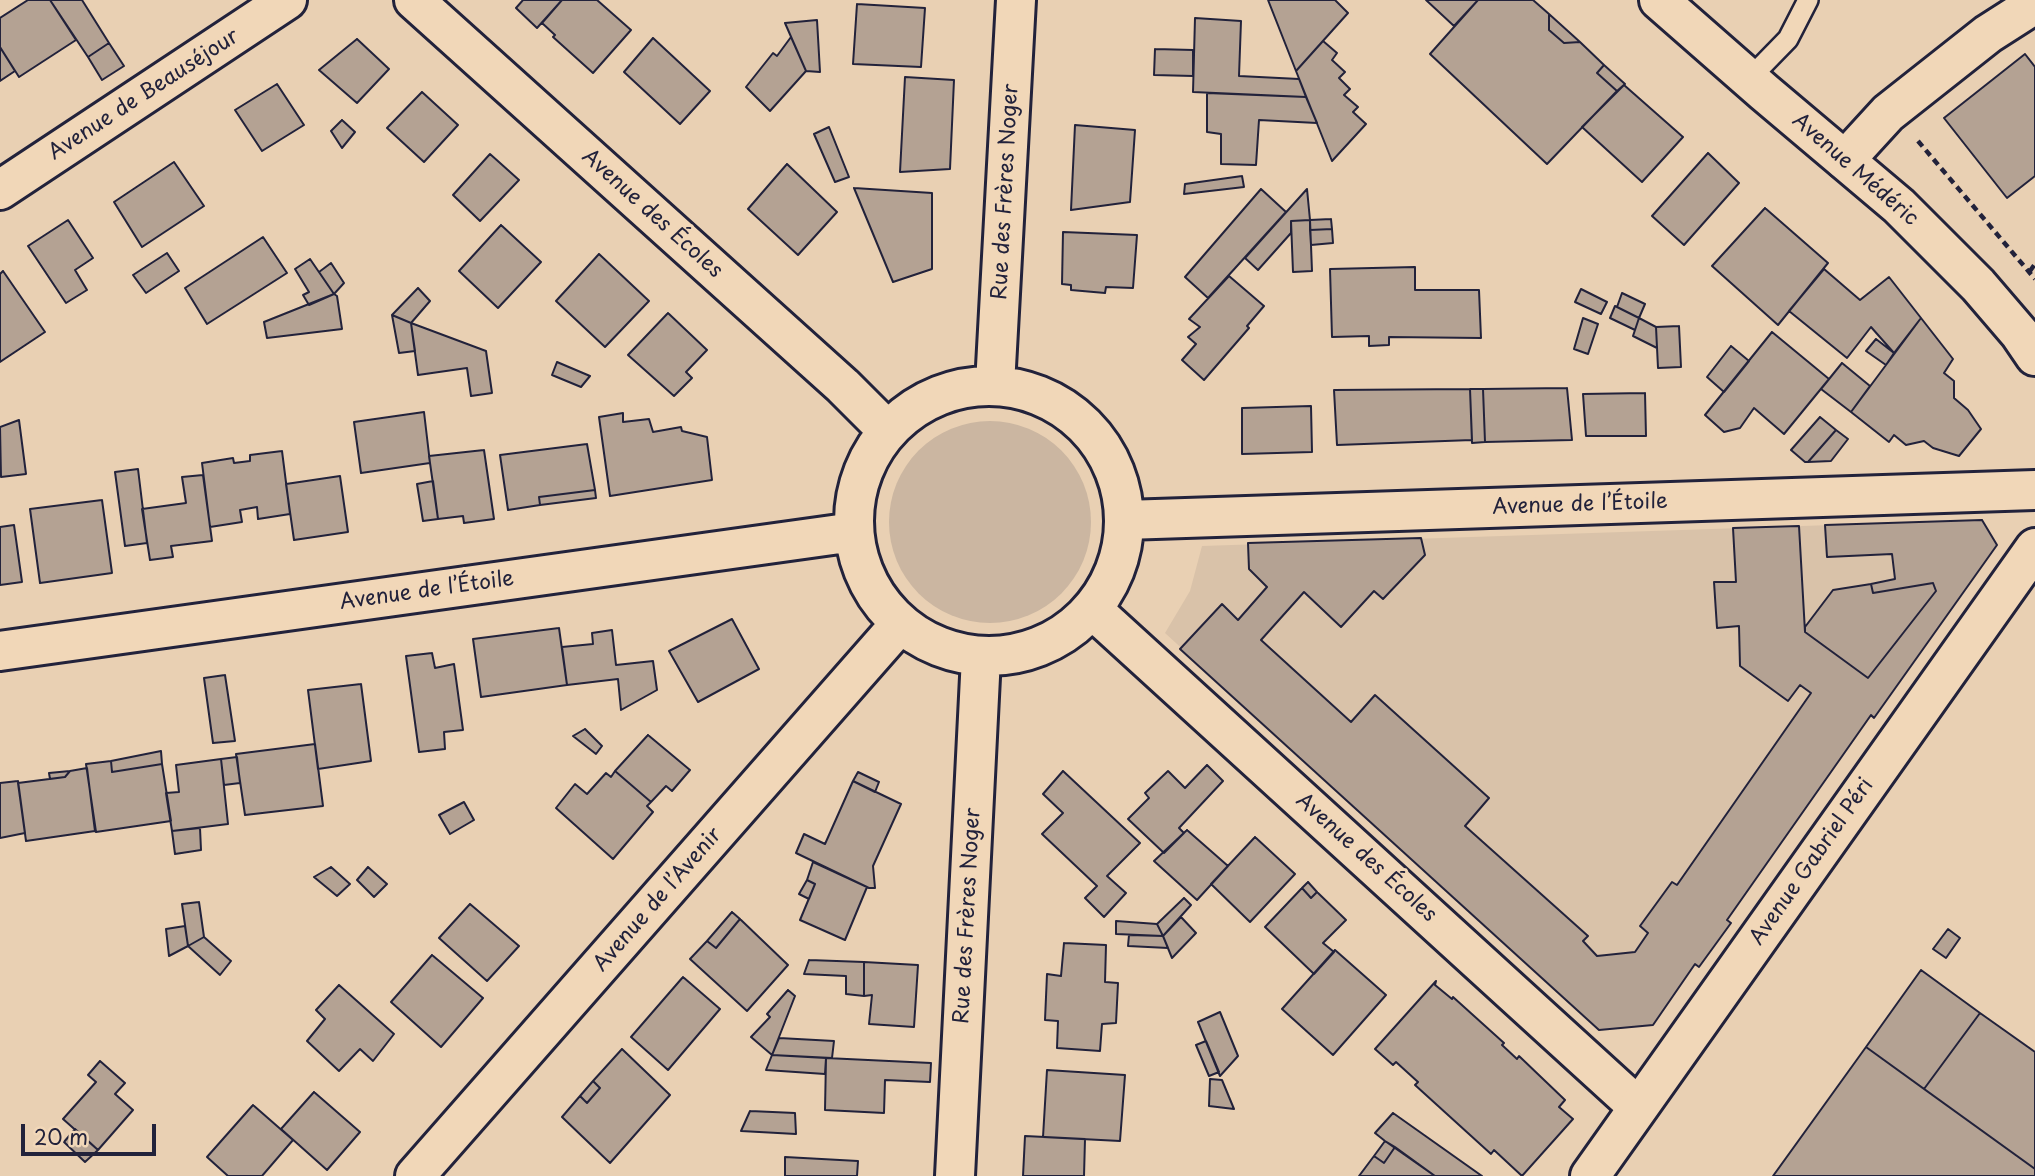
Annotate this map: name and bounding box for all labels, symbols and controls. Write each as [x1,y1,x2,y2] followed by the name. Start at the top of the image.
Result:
[44,24,244,166] street label: Avenue de Beauséjour
[988,83,1024,301] street label: Rue des Frères Noger
[1787,108,1923,232] street label: Avenue Médéric
[577,144,727,284] street label: Avenue des Écoles
[1492,489,1668,521] street label: Avenue de l’Étoile
[338,566,516,616] street label: Avenue de l’Étoile
[1745,774,1879,950] street label: Avenue Gabriel Péri
[1291,788,1441,928] street label: Avenue des Écoles
[950,807,986,1025] street label: Rue des Frères Noger
[589,823,727,977] street label: Avenue de l’Avenir
[24,1110,159,1154] scale bar
[34,1120,88,1152] text: 20 m

